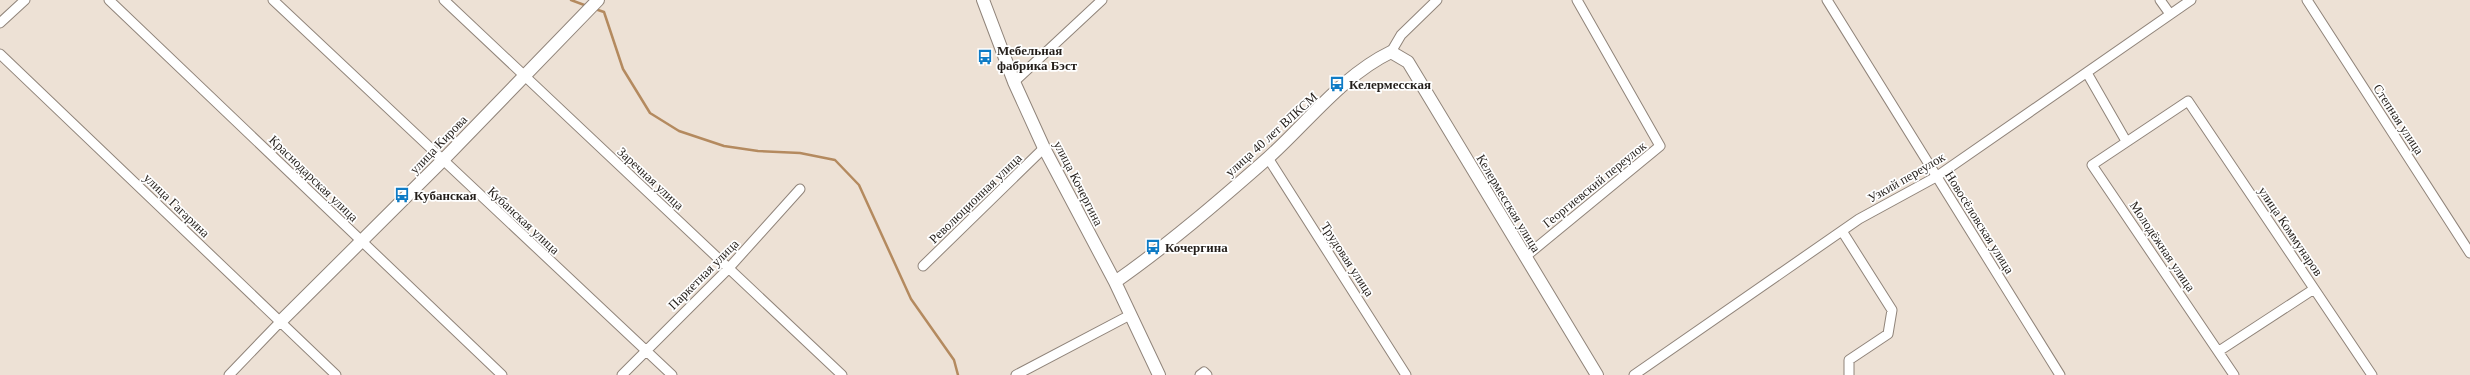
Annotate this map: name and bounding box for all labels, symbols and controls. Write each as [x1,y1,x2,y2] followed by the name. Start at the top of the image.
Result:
[997,43,1078,73] place label: Мебельная фабрика Бэст
[976,48,994,66] bus stop icon: Мебельная фабрика Бэст
[1328,75,1346,93] bus stop icon: Келермесская
[1349,77,1431,92] place label: Келермесская
[2370,81,2427,157] street label: Степная улица
[1222,89,1321,180] street label: улица 40 лет ВЛКСМ
[407,112,470,177] street label: улица Кирова
[266,132,361,225] street label: Краснодарская улица
[1051,138,1107,228] street label: улица Кочергина
[1540,138,1650,231] street label: Георгиевский переулок
[615,144,687,213] street label: Заречная улица
[1865,149,1948,206] street label: Узкий переулок
[926,150,1025,246] street label: Революционная улица
[1473,152,1544,255] street label: Келермесская улица
[1942,168,2017,277] street label: Новосёловская улица
[141,170,213,241] street label: улица Гагарина
[485,183,563,257] street label: Кубанская улица
[2255,184,2326,279] street label: улица Коммунаров
[393,186,411,204] bus stop icon: Кубанская
[414,188,477,203] place label: Кубанская
[2127,198,2198,294] street label: Молодёжная улица
[1318,219,1377,299] street label: Трудовая улица
[665,236,742,313] street label: Паркетная улица
[1144,238,1162,256] bus stop icon: Кочергина
[1165,240,1228,255] place label: Кочергина

